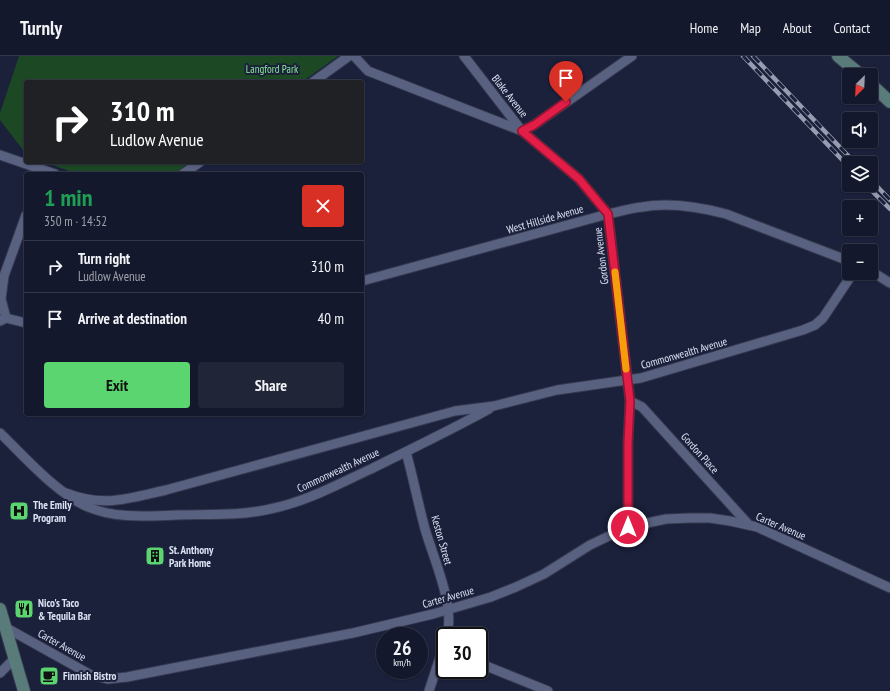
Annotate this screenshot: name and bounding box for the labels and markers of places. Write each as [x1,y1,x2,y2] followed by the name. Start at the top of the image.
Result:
[549,61,583,102] pin
[33,498,72,525] place label: The Emily Program
[8,500,30,522] hospital icon: The Emily Program
[169,543,214,570] place label: St. Anthony Park Home
[144,545,166,567] building icon: St. Anthony Park Home
[38,596,92,623] place label: Nico's Taco & Tequila Bar
[13,598,35,620] restaurant icon: Nico's Taco & Tequila Bar
[38,665,60,687] cafe icon: Finnish Bistro
[63,669,117,683] place label: Finnish Bistro

